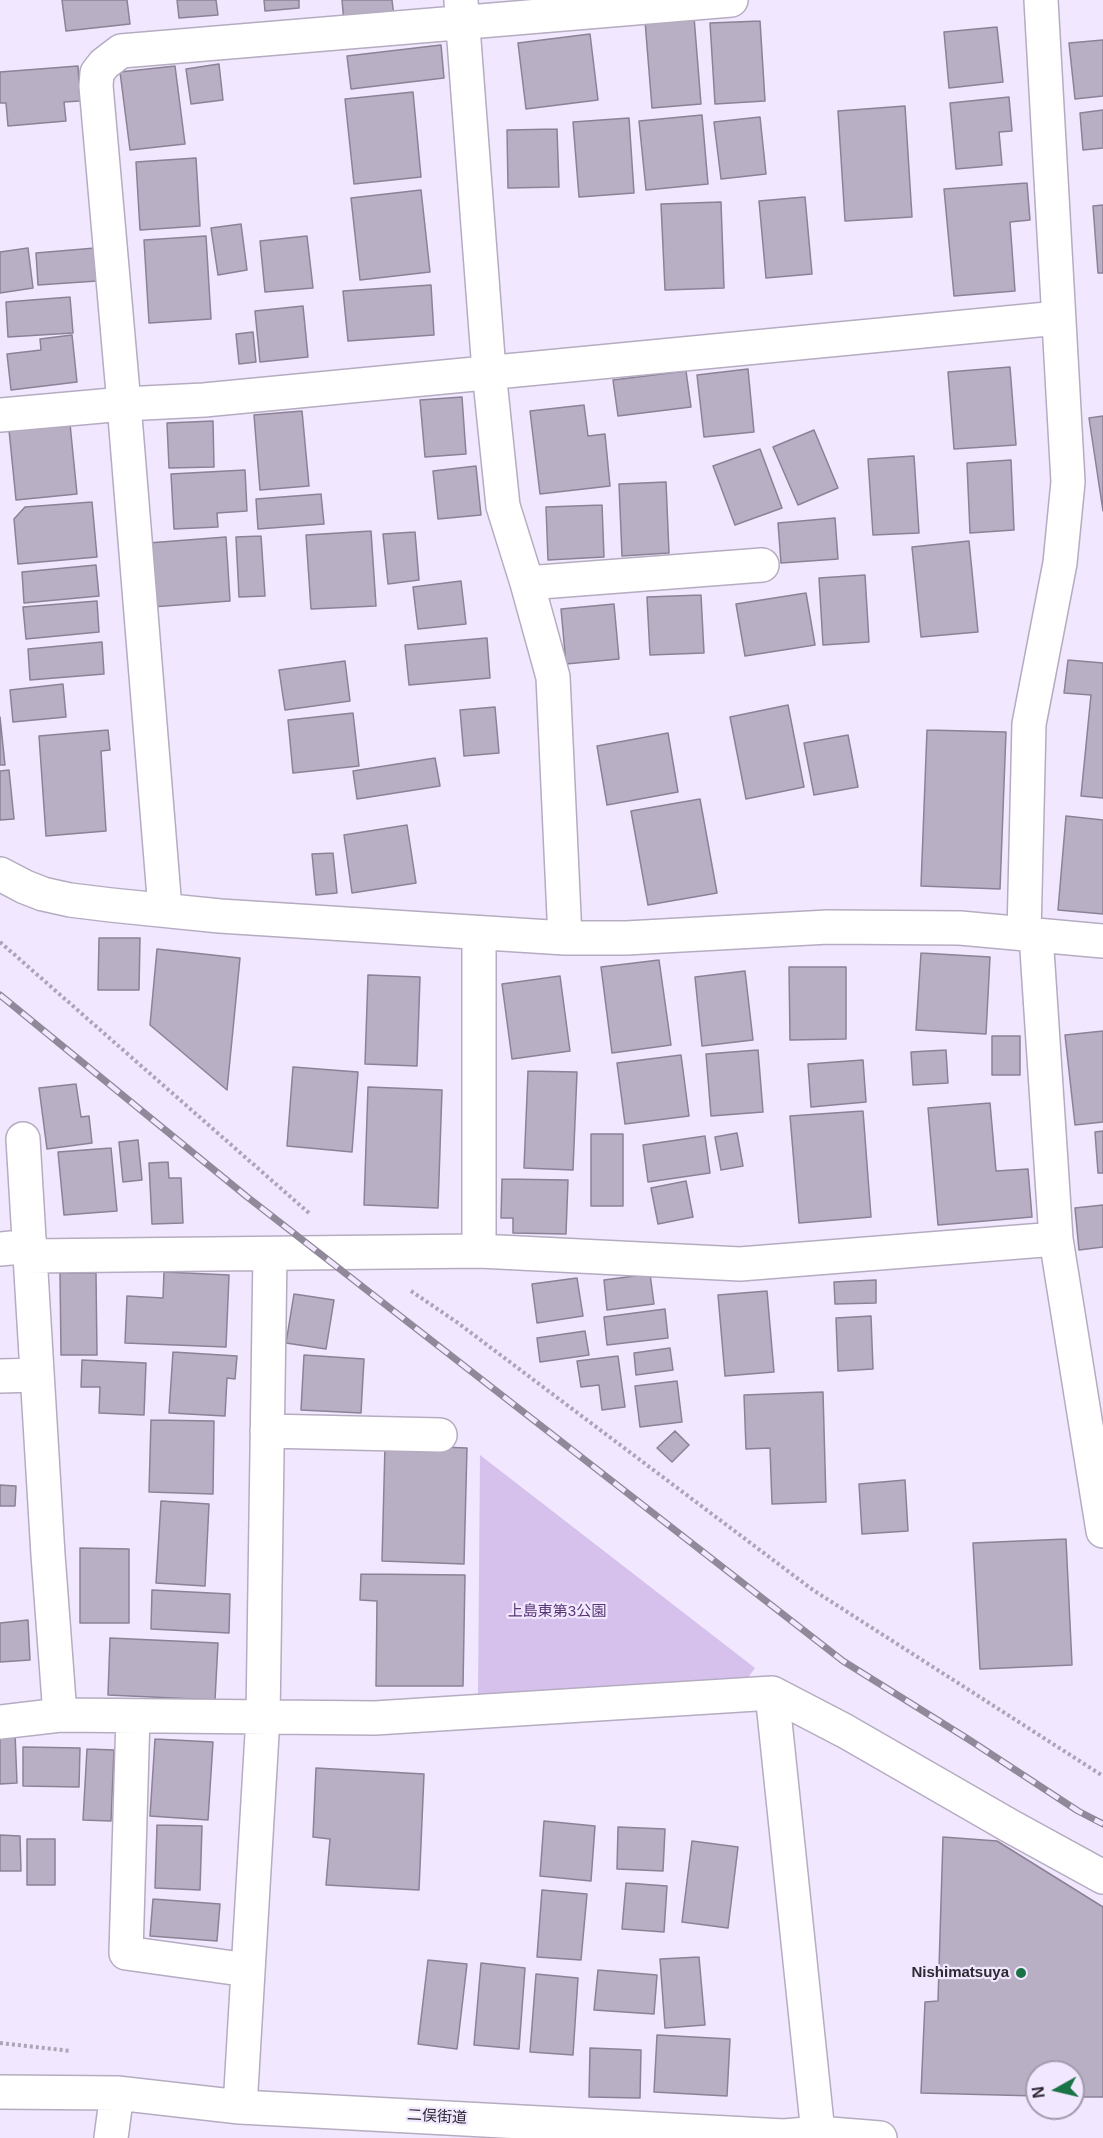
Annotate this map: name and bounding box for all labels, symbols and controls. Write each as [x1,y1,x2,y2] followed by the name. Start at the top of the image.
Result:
[508,1603,606,1621] park label: 上島東第3公園
[911,1964,1009,1982] place label: Nishimatsuya
[1014,1966,1028,1980] marker: Nishimatsuya
[1025,2060,1085,2120] north arrow
[1029,2085,1048,2099] text: N
[407,2106,467,2128] street label: 二俣街道

